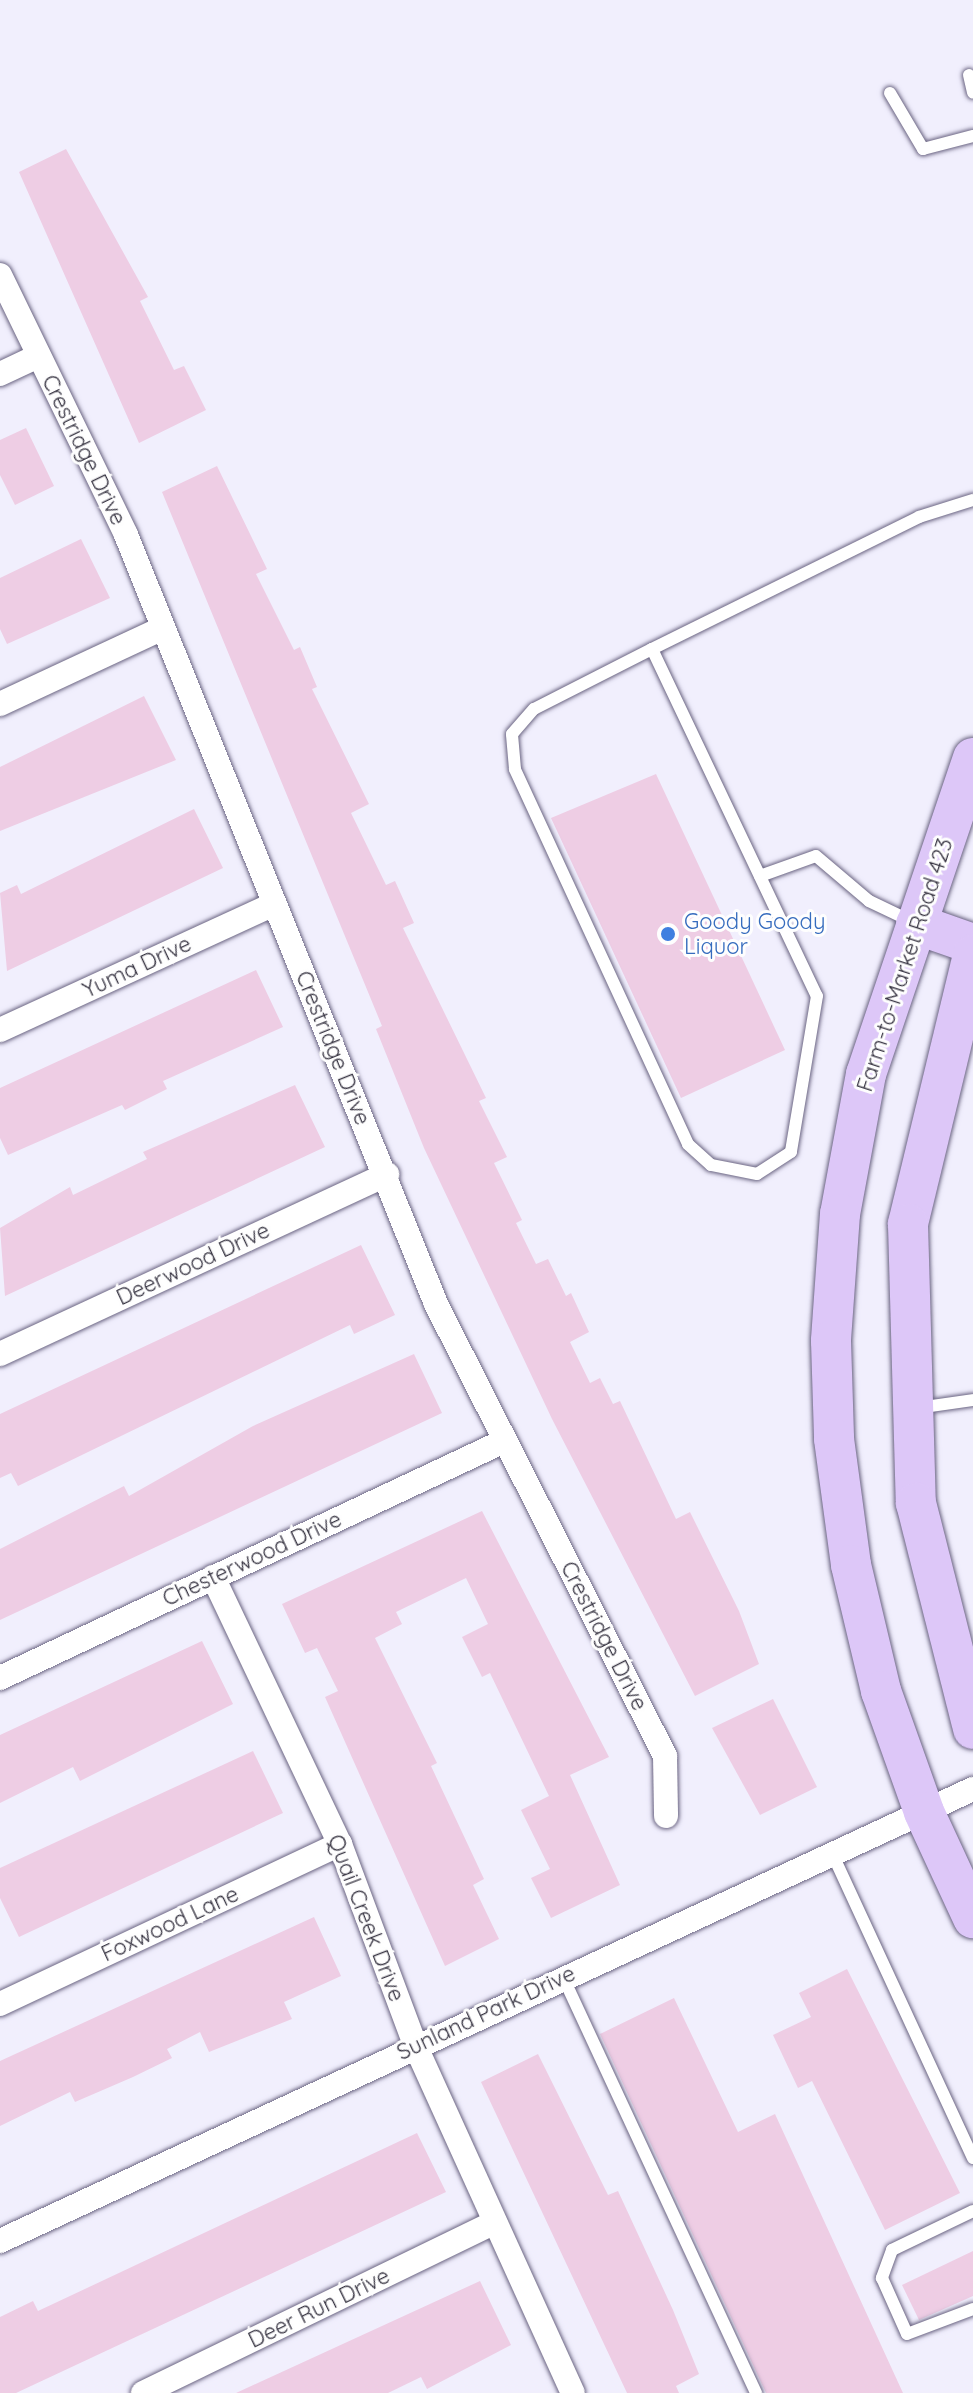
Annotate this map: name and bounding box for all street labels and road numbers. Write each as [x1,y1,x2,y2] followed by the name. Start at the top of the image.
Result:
[36,371,132,529] street label: Crestridge Drive
[852,835,958,1095] street label: Farm-to-Market Road 423
[79,930,195,1004] street label: Yuma Drive
[290,967,376,1129] street label: Crestridge Drive
[112,1217,274,1311] street label: Deerwood Drive
[158,1506,346,1612] street label: Chesterwood Drive
[555,1557,653,1715] street label: Crestridge Drive
[322,1831,410,2005] street label: Quail Creek Drive
[97,1881,243,1967] street label: Foxwood Lane
[393,1960,579,2066] street label: Sunland Park Drive
[244,2262,394,2354] street label: Deer Run Drive

